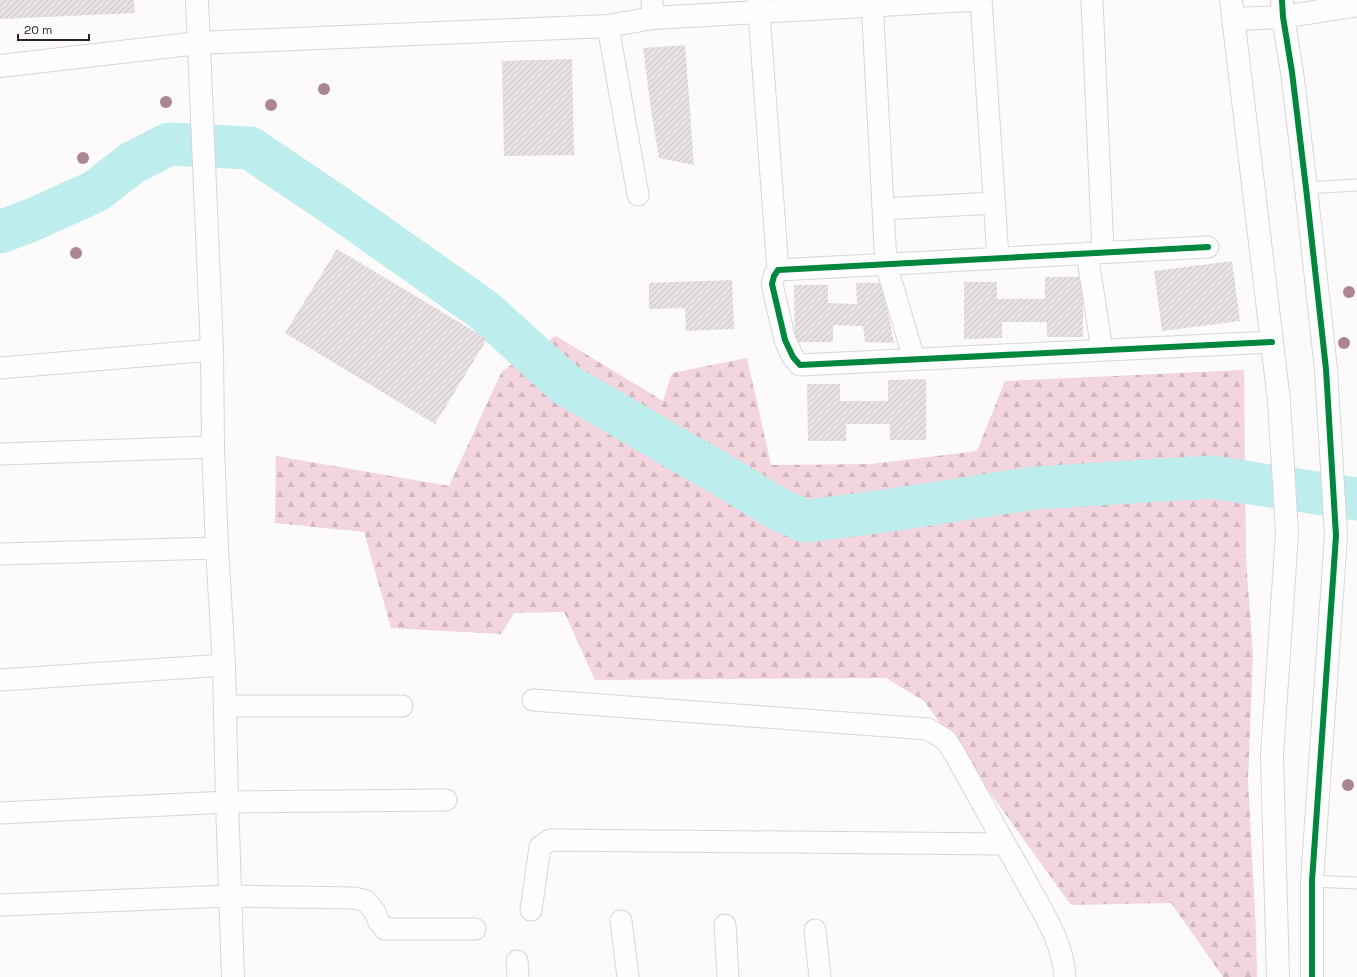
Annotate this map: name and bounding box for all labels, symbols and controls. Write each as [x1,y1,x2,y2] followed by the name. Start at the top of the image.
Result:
[18,16,89,42] scale bar
[24,22,52,38] text: 20 m

